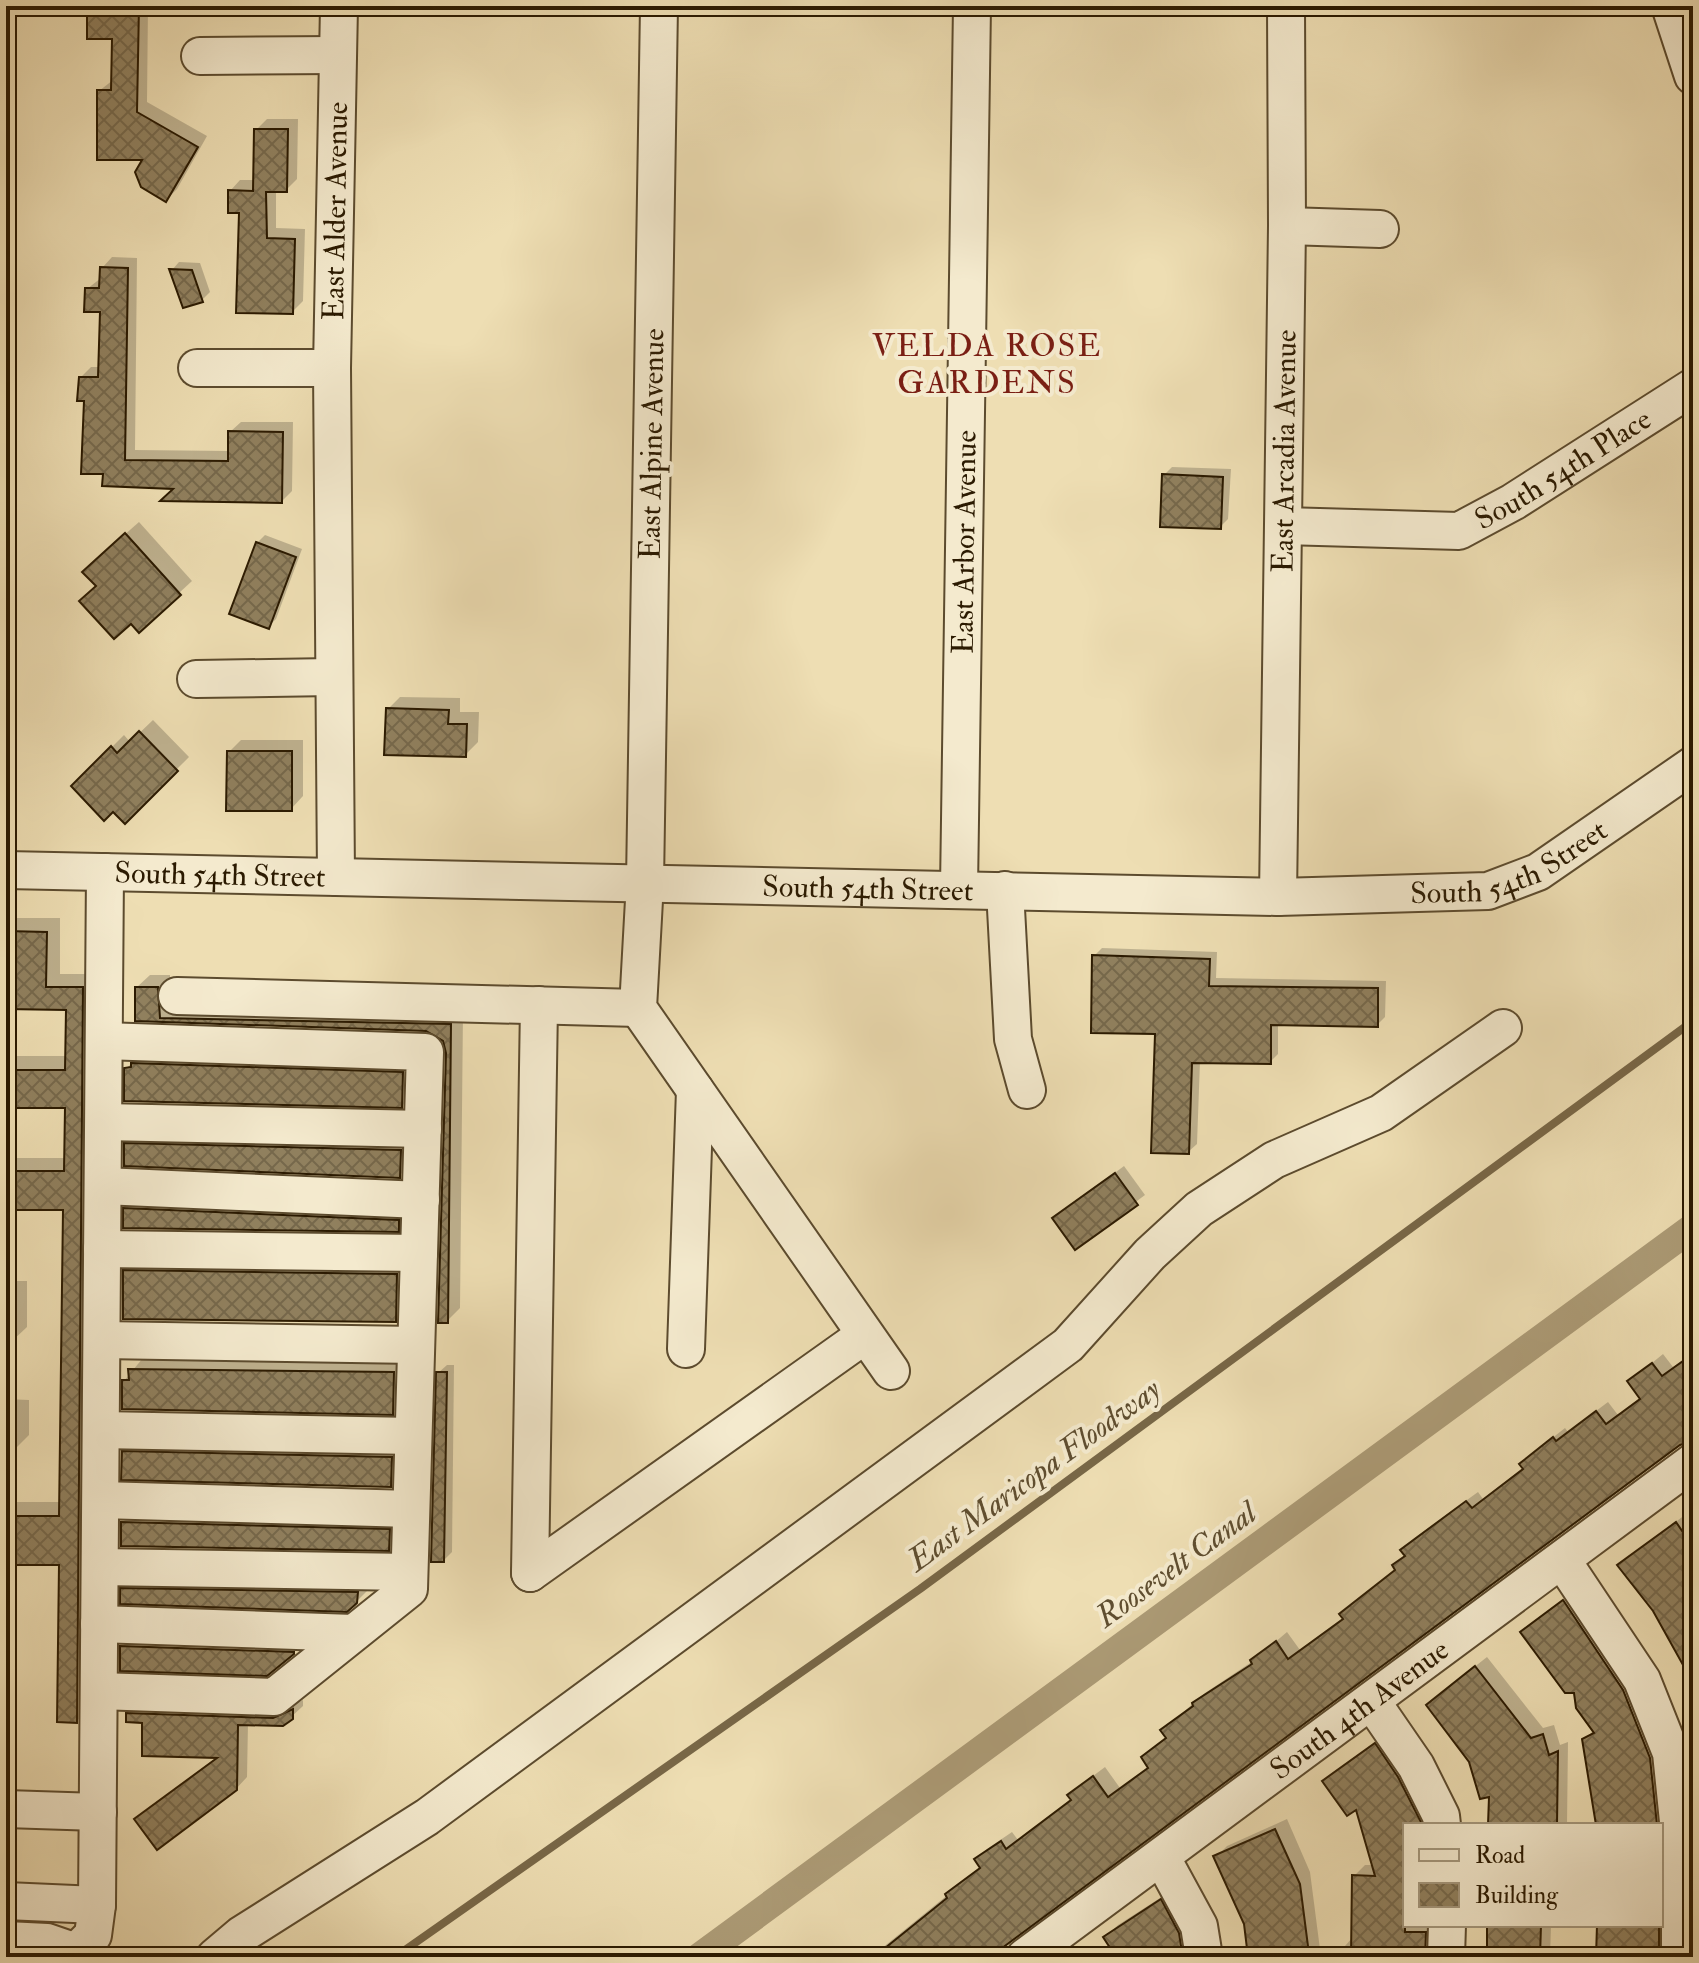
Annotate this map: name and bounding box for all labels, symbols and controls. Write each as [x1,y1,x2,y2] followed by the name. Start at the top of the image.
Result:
[314,101,356,321] street label: East Alder Avenue
[872,326,1102,403] district label: VELDA ROSE GARDENS
[631,328,673,560] street label: East Alpine Avenue
[1264,329,1304,573] street label: East Arcadia Avenue
[1468,400,1658,538] street label: South 54th Place
[944,430,984,654] street label: East Arbor Avenue
[1410,811,1614,912] street label: South 54th Street
[114,854,326,895] street label: South 54th Street
[762,868,974,909] street label: South 54th Street
[898,1370,1168,1581] water label: East Maricopa Floodway
[1087,1492,1266,1637] water label: Roosevelt Canal
[1263,1631,1456,1788] street label: South 4th Avenue
[1403,1823,1663,1927] legend
[1475,1840,1525,1871] text: Road
[1475,1880,1559,1911] text: Building

